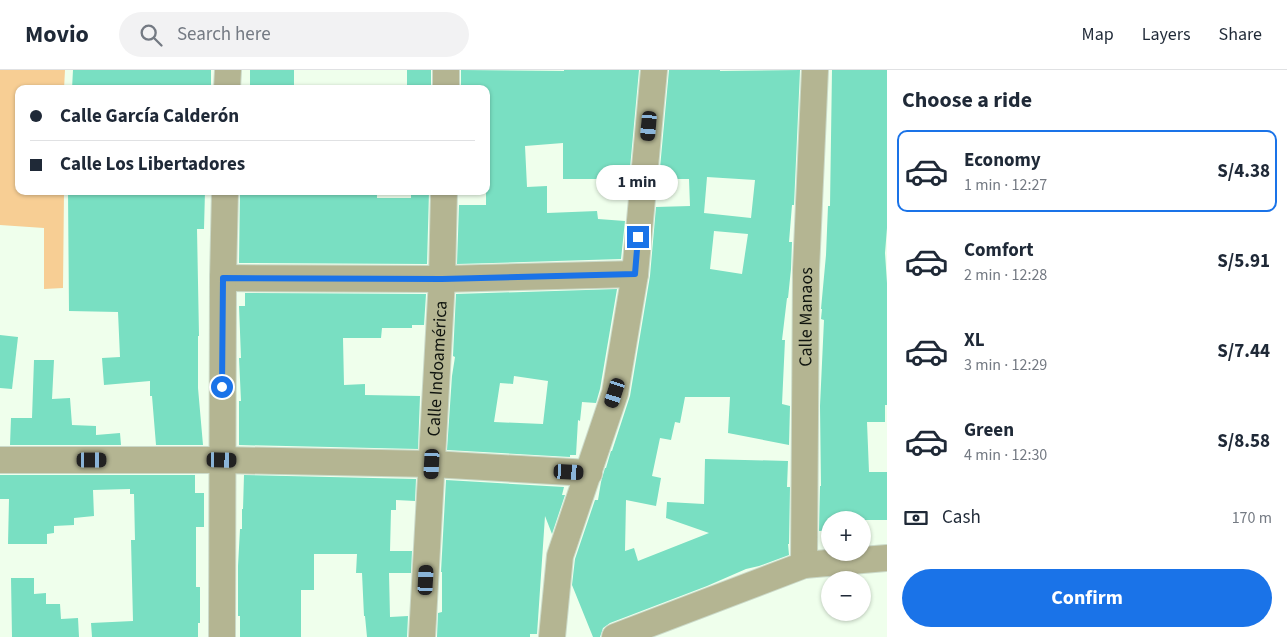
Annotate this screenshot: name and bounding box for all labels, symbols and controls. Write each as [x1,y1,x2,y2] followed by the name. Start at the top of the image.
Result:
[119,12,469,57] search box
[25,17,89,52] text: Movio
[137,21,165,49] icon: search
[177,21,271,48] text: Search here
[1082,22,1114,47] text: Map
[1142,22,1191,47] text: Layers
[1219,22,1262,47] text: Share
[902,84,1032,116] text: Choose a ride
[60,103,239,130] text: Calle García Calderón
[640,110,657,142] car
[964,147,1041,174] text: Economy
[904,149,949,194] icon: car
[60,151,245,178] text: Calle Los Libertadores
[1217,158,1270,185] text: S/4.38
[597,164,679,200] callout: 1 min
[618,171,656,193] text: 1 min
[964,174,1047,196] text: 1 min · 12:27
[627,226,649,248] route end
[964,237,1034,264] text: Comfort
[904,239,949,284] icon: car
[1217,248,1270,275] text: S/5.91
[964,264,1047,286] text: 2 min · 12:28
[793,267,819,367] street label: Calle Manaos
[421,300,453,437] street label: Calle Indoamérica
[964,327,985,354] text: XL
[904,329,949,374] icon: car
[1217,338,1270,365] text: S/7.44
[964,354,1047,376] text: 3 min · 12:29
[211,376,233,398] route start
[603,376,626,410] car
[964,417,1014,444] text: Green
[904,419,949,464] icon: car
[1217,428,1270,455] text: S/8.58
[964,444,1047,466] text: 4 min · 12:30
[423,449,440,479] car
[206,452,237,468] car
[77,453,107,468] car
[553,464,584,480] car
[902,504,930,532] icon: cash
[942,504,981,531] text: Cash
[1232,507,1272,529] text: 170 m
[821,511,871,621] map controls
[821,511,871,561] button: +
[417,565,434,595] car
[902,569,1272,627] button: Confirm
[821,571,871,621] button: −

